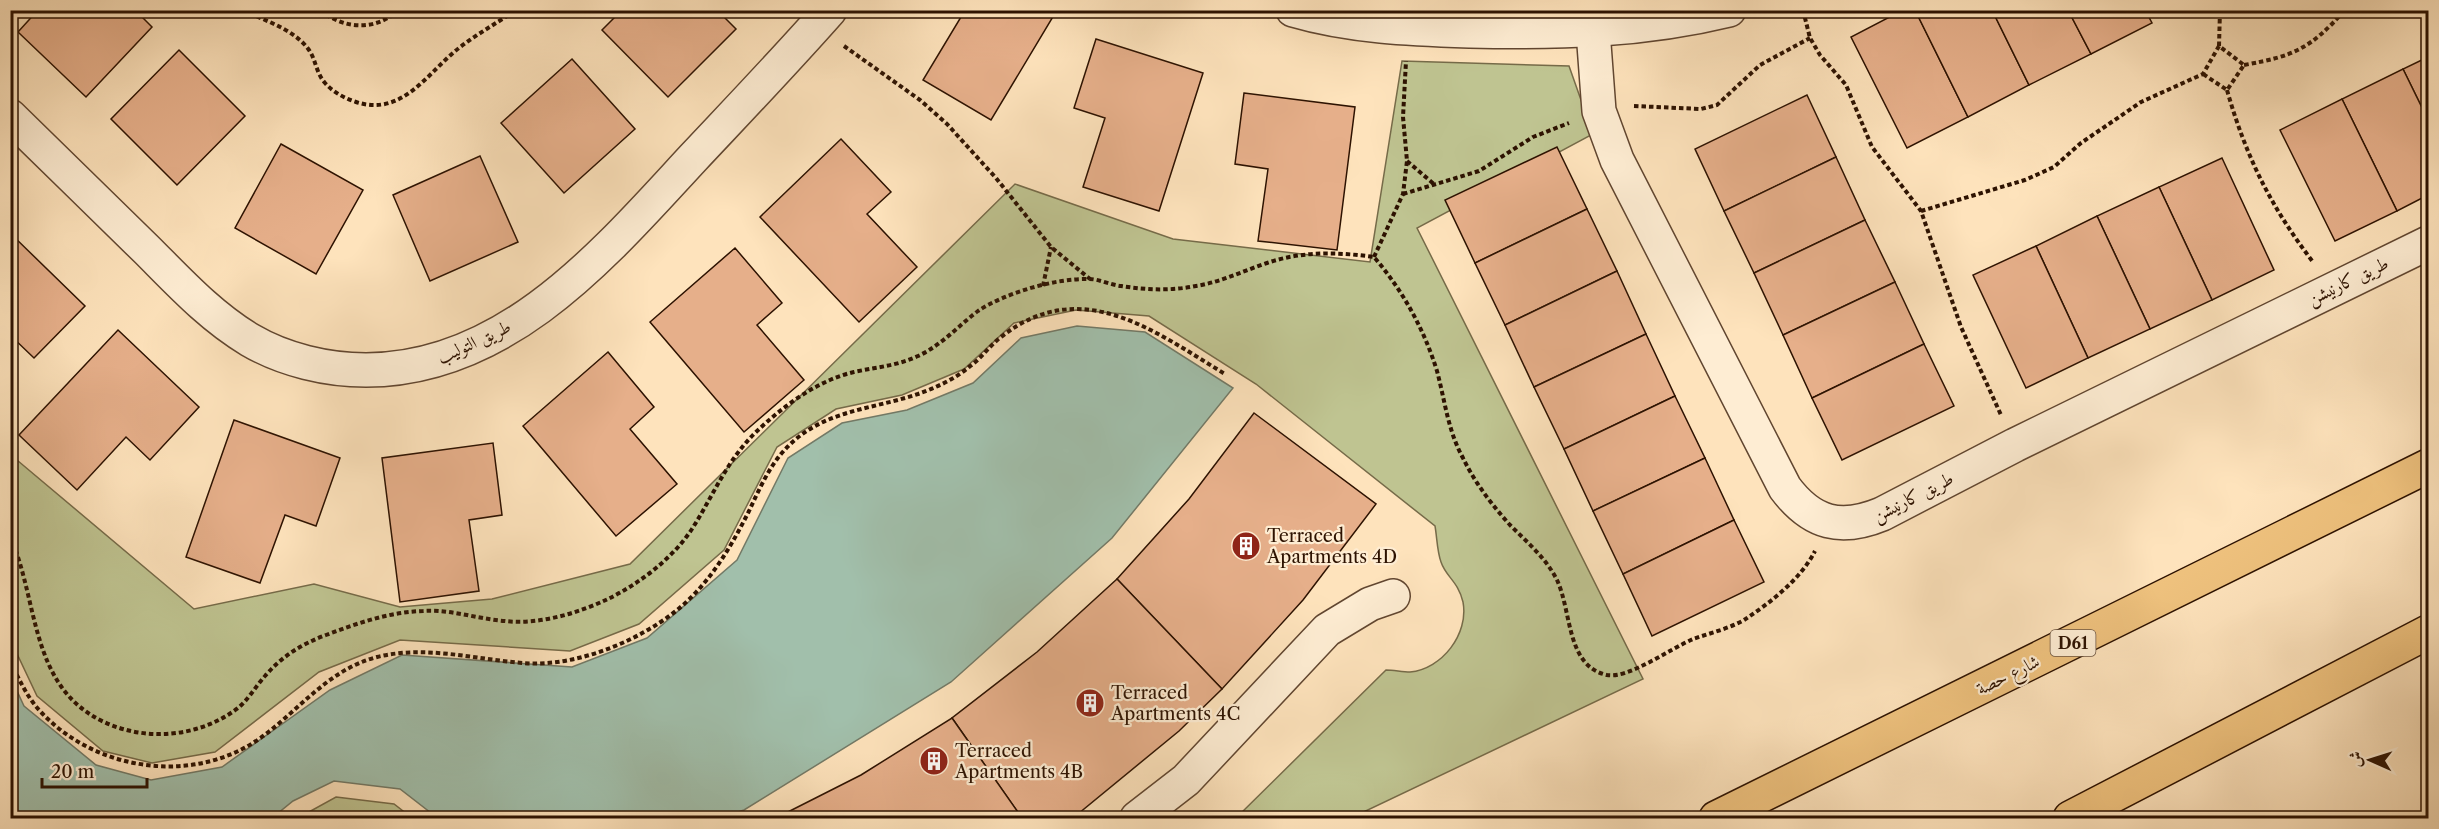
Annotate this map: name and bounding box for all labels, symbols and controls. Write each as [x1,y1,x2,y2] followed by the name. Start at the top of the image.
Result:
[2304,252,2393,311] street label: طريق كارنيشن
[434,315,515,370] street label: طريق التوليب
[1869,467,1957,528] street label: طريق كارنيشن
[1266,525,1397,568] place label: Terraced Apartments 4D
[1230,530,1262,562] building icon: Terraced Apartments 4D
[2050,630,2096,656] road number: D61
[1973,650,2045,703] street label: شارع حصة
[1110,682,1240,725] place label: Terraced Apartments 4C
[1074,687,1106,719] building icon: Terraced Apartments 4C
[2340,730,2400,790] north arrow
[954,740,1083,783] place label: Terraced Apartments 4B
[918,745,950,777] building icon: Terraced Apartments 4B
[42,751,147,789] scale bar
[2345,751,2365,768] text: ش
[51,761,95,783] text: 20 m

